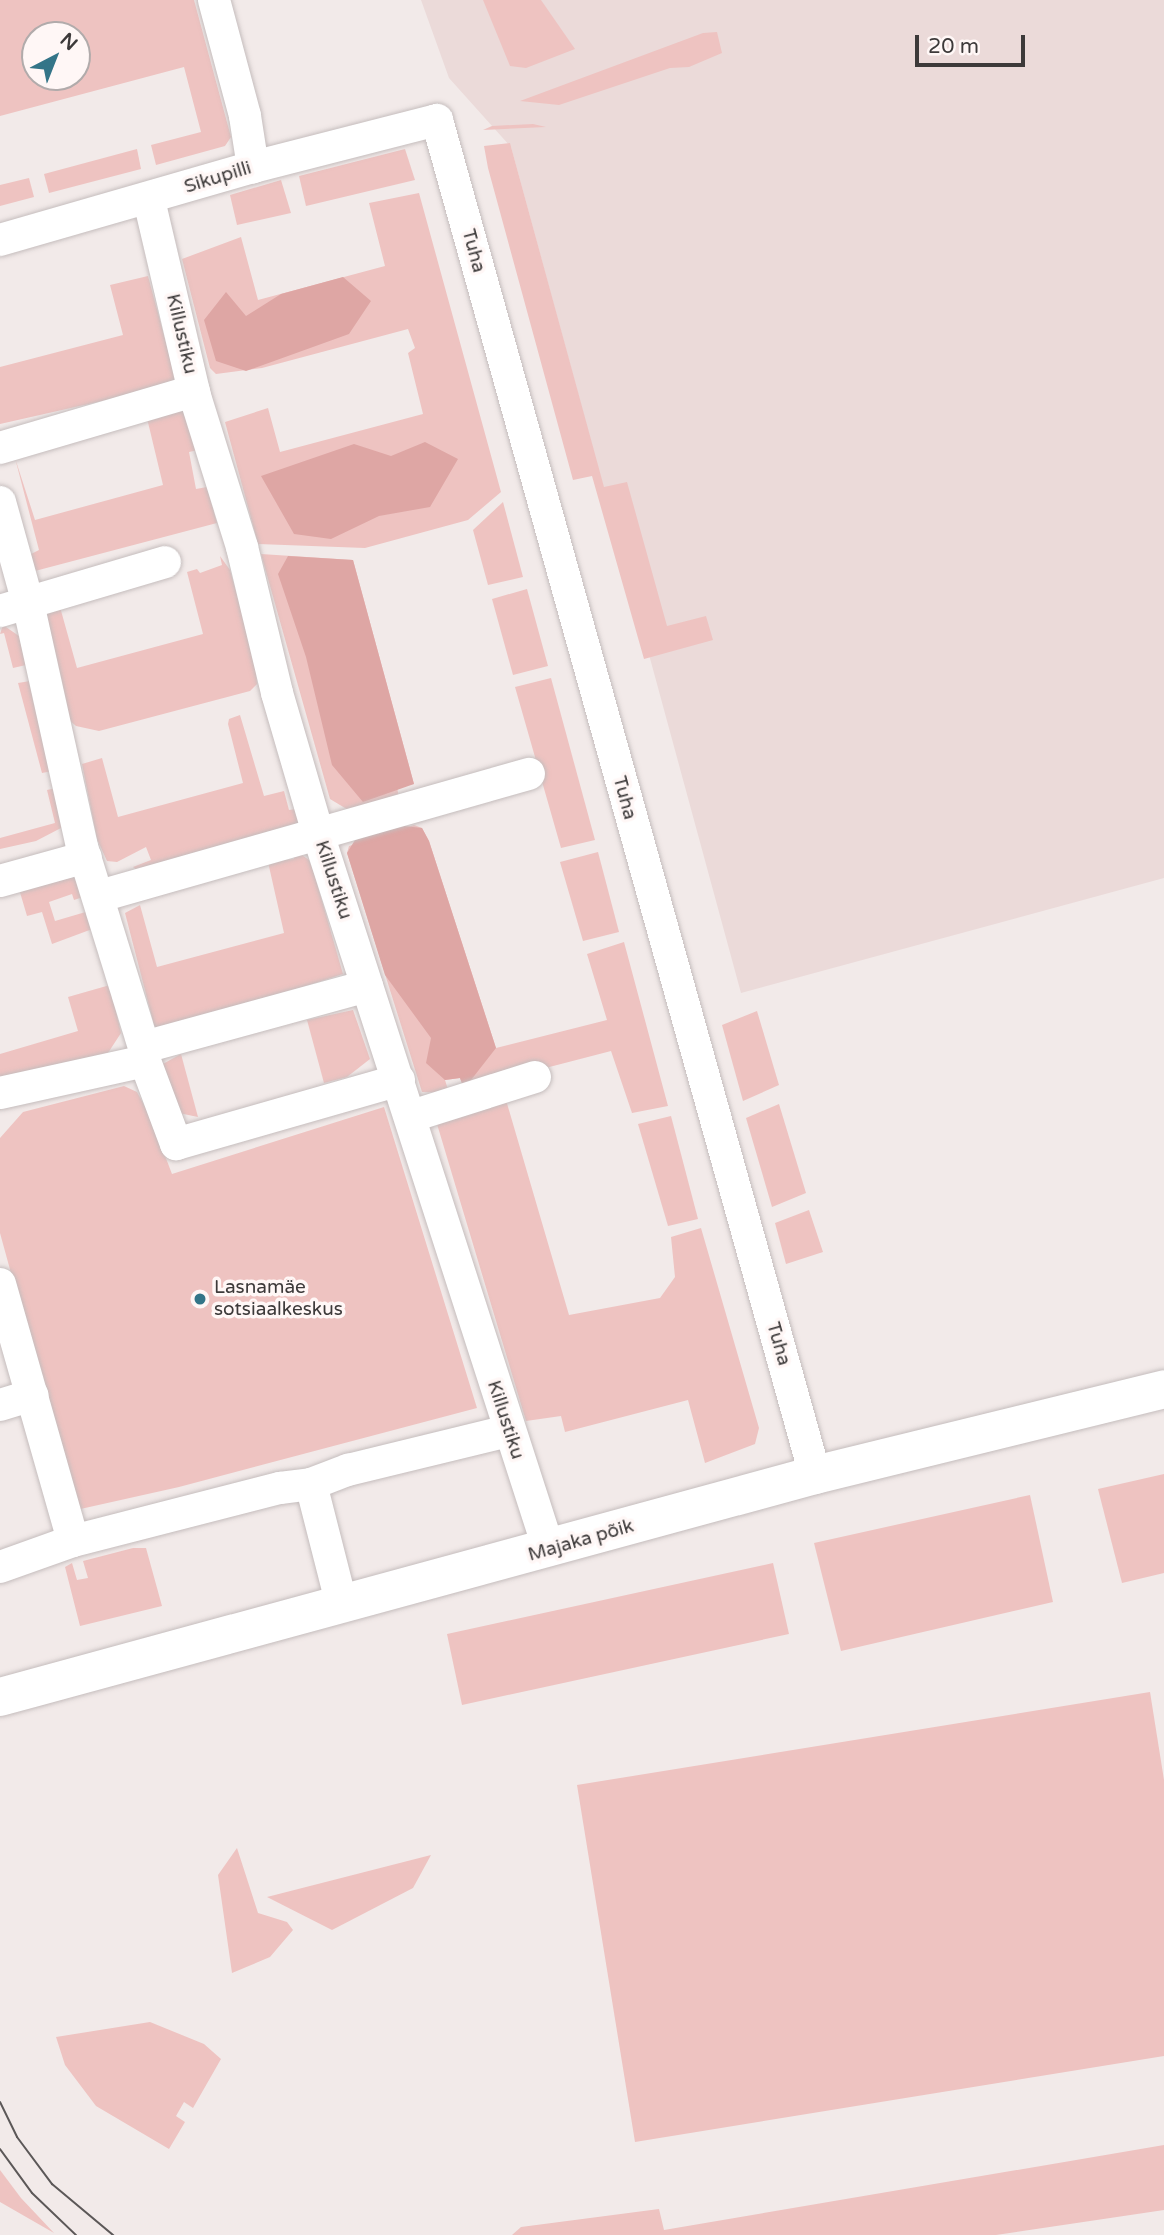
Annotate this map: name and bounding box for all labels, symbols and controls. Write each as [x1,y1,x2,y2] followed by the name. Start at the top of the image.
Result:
[21,21,91,91] north arrow
[919,21,1029,65] scale bar
[56,29,82,55] text: N
[928,34,979,59] text: 20 m
[182,157,254,199] street label: Sikupilli
[456,227,490,275] street label: Tuha
[161,292,201,376] street label: Killustiku
[607,774,641,822] street label: Tuha
[310,838,356,922] street label: Killustiku
[214,1277,343,1321] place label: Lasnamäe sotsiaalkeskus
[192,1291,208,1307] marker: Lasnamäe sotsiaalkeskus
[761,1320,795,1368] street label: Tuha
[482,1378,528,1462] street label: Killustiku
[525,1515,637,1567] street label: Majaka põik

